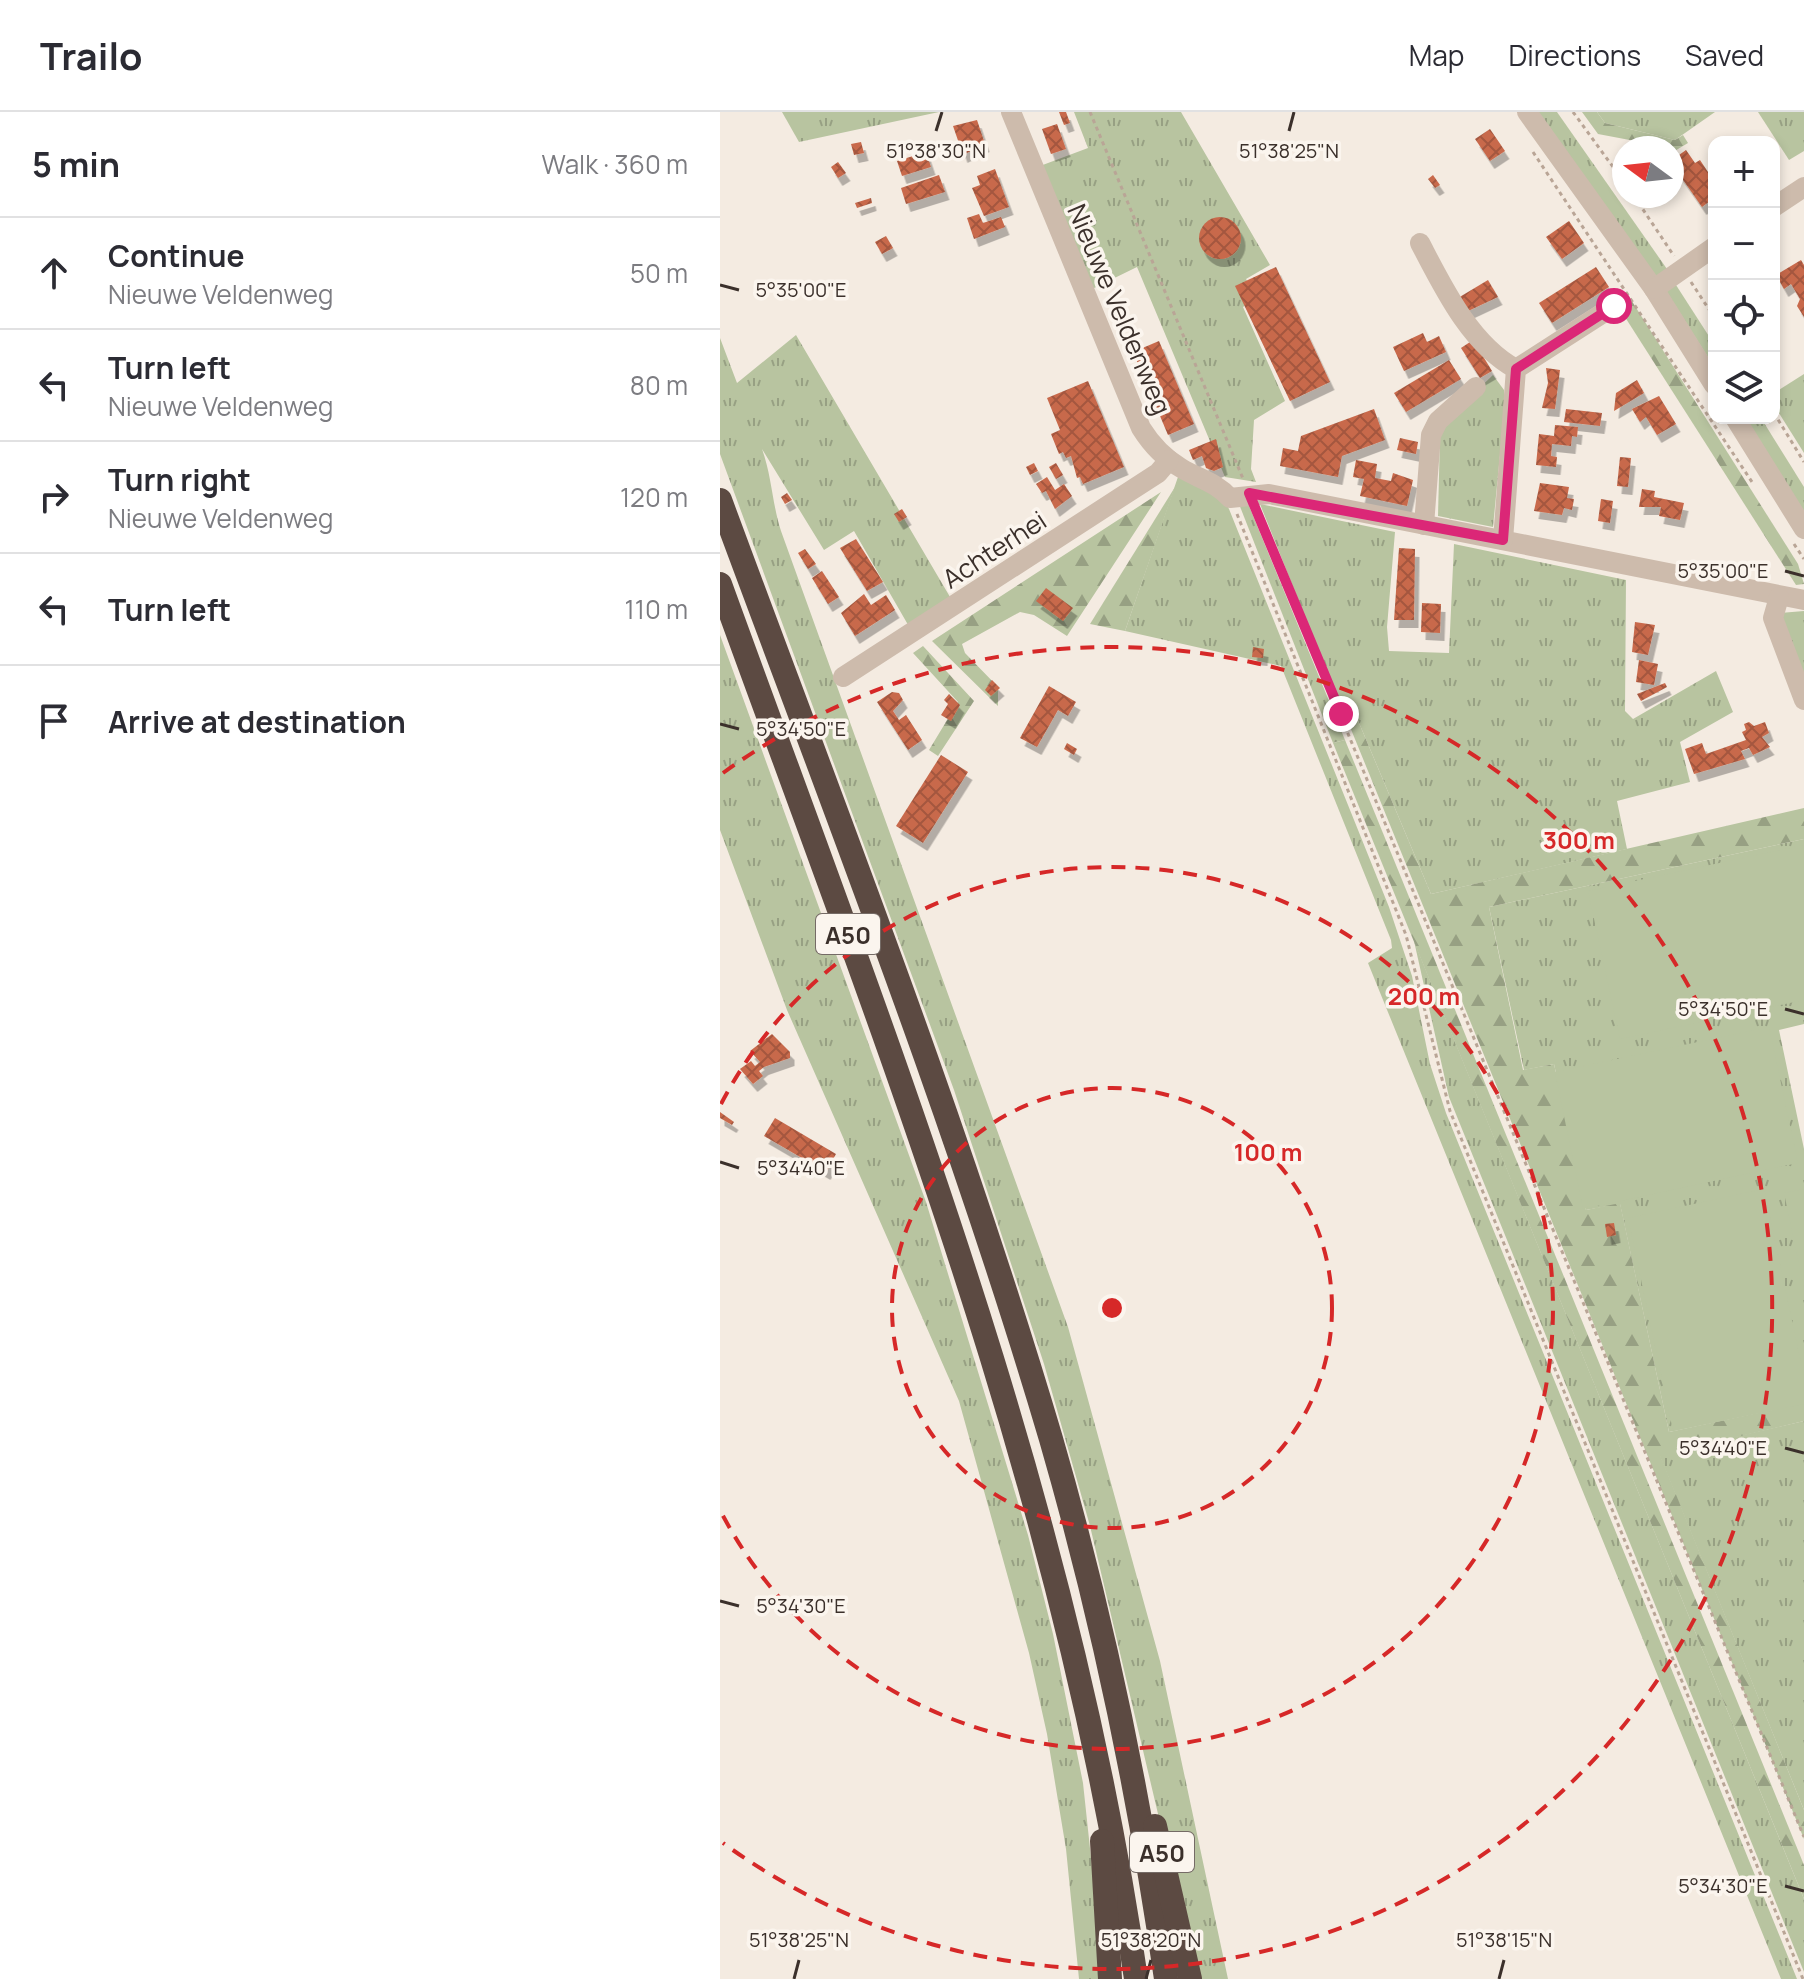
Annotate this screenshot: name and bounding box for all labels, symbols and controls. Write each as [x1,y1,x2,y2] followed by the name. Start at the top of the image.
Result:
[40,29,143,81] text: Trailo
[1409,36,1464,74] text: Map
[1508,36,1641,74] text: Directions
[1685,36,1764,74] text: Saved
[1612,136,1684,208] north arrow
[1708,136,1780,424] map controls
[1708,136,1780,208] button: +
[886,137,986,164] text: 51°38'30"N
[1239,137,1339,164] text: 51°38'25"N
[32,141,120,187] text: 5 min
[542,146,688,182] text: Walk · 360 m
[1059,198,1181,420] street label: Nieuwe Veldenweg
[1708,208,1780,280] button: −
[108,235,244,276] text: Continue
[32,251,76,295] icon: ahead
[630,255,688,291] text: 50 m
[108,276,333,312] text: Nieuwe Veldenweg
[755,276,847,303] text: 5°35'00"E
[1708,280,1780,352] button: locate
[1596,288,1632,324] route start
[108,347,231,388] text: Turn left
[1708,352,1780,424] button: layers
[32,363,76,407] icon: left
[630,367,688,403] text: 80 m
[108,388,333,424] text: Nieuwe Veldenweg
[108,459,251,500] text: Turn right
[32,475,76,519] icon: right
[620,479,688,515] text: 120 m
[108,500,333,536] text: Nieuwe Veldenweg
[935,502,1053,596] street label: Achterhei
[1677,557,1769,584] text: 5°35'00"E
[32,587,76,631] icon: left
[108,589,231,630] text: Turn left
[625,591,688,627] text: 110 m
[1323,696,1359,732] route end
[32,699,76,743] icon: arrive
[108,701,406,742] text: Arrive at destination
[756,715,846,742] text: 5°34'50"E
[1543,823,1615,856] text: 300 m
[816,914,880,954] road number: A50
[1388,979,1460,1012] text: 200 m
[1678,995,1768,1022] text: 5°34'50"E
[1234,1135,1302,1168] text: 100 m
[757,1154,845,1181] text: 5°34'40"E
[1098,1294,1126,1322] centre of rings
[1679,1434,1767,1461] text: 5°34'40"E
[756,1592,846,1619] text: 5°34'30"E
[1130,1832,1194,1872] road number: A50
[1678,1872,1768,1899] text: 5°34'30"E
[749,1926,849,1953] text: 51°38'25"N
[1101,1926,1201,1953] text: 51°38'20"N
[1456,1926,1552,1953] text: 51°38'15"N

